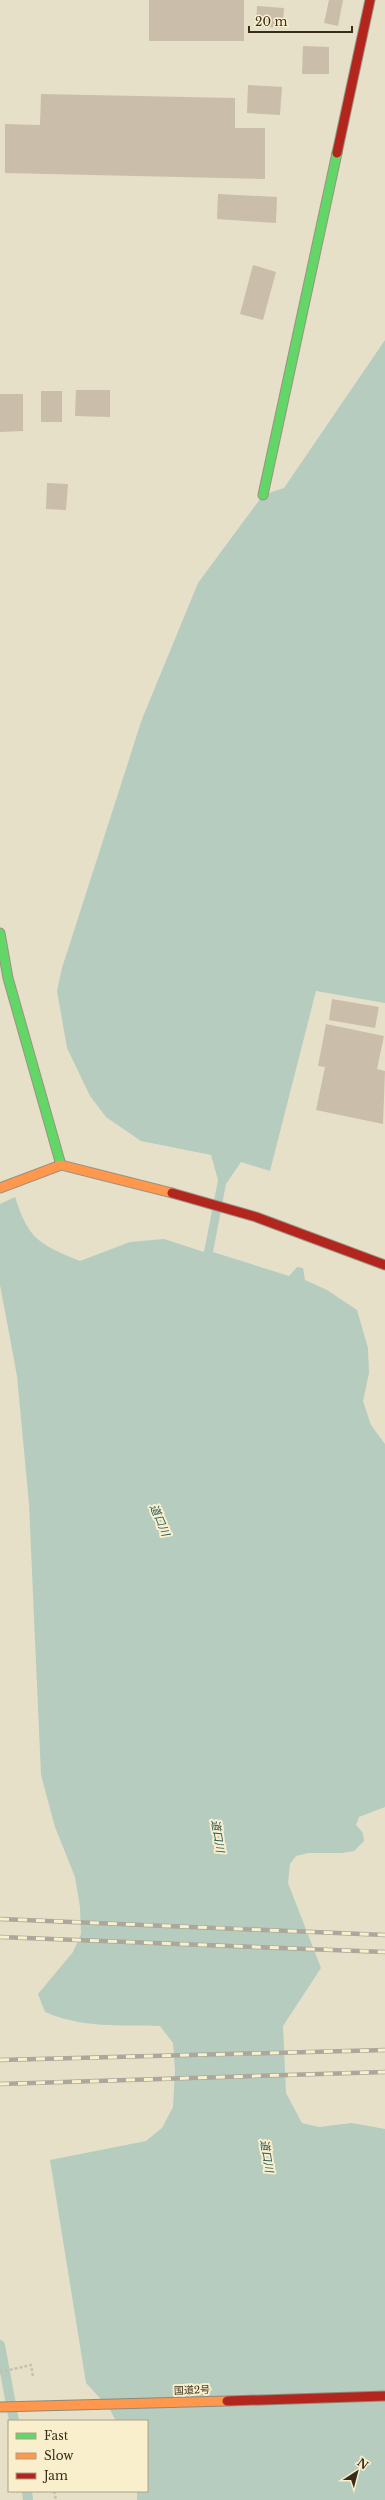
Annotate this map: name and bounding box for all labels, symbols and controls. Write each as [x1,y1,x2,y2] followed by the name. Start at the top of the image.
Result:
[249,8,352,34] scale bar
[255,14,287,29] text: 20 m
[147,1502,173,1539] water label: 道口川
[209,1819,228,1854] water label: 道口川
[258,2139,277,2174] water label: 道口川
[174,2383,210,2397] street label: 国道2号
[8,2420,148,2492] legend
[44,2428,69,2443] text: Fast
[44,2448,74,2463] text: Slow
[337,2452,377,2492] north arrow
[355,2455,372,2473] text: N
[42,2468,68,2483] text: Jam

